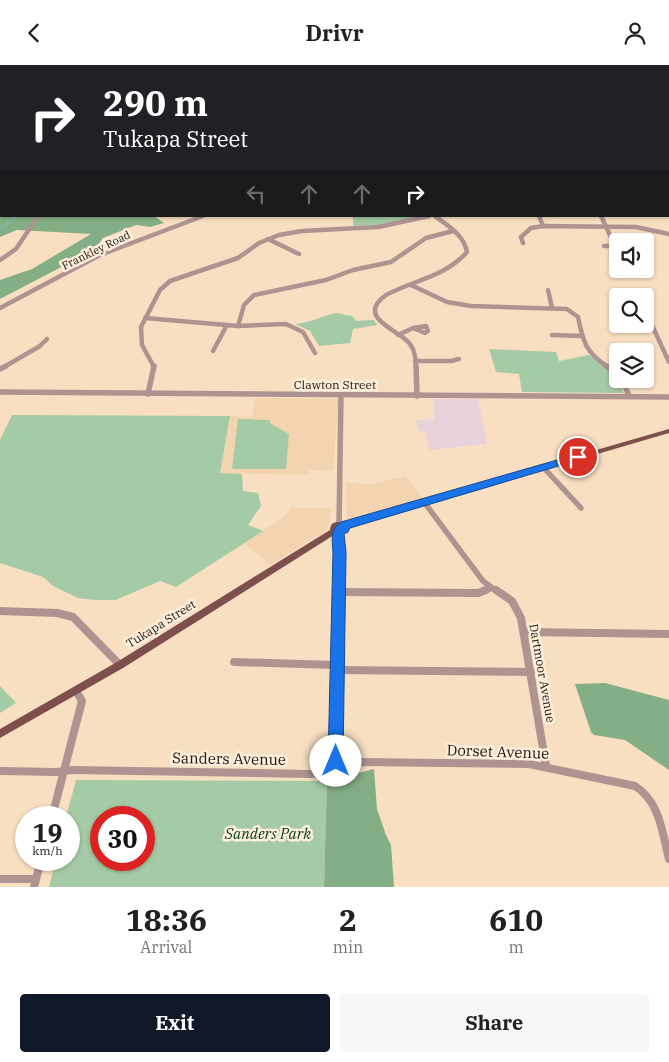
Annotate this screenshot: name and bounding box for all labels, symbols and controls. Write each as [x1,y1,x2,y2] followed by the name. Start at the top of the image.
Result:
[305,18,364,47] text: Drivr
[20,19,48,47] icon: back
[621,19,649,47] icon: person
[103,80,208,126] text: 290 m
[20,85,85,150] icon: right
[103,124,248,153] text: Tukapa Street
[242,180,270,208] icon: left
[295,180,323,208] icon: ahead
[348,180,376,208] icon: ahead
[401,180,429,208] icon: right
[59,227,133,273] street label: Frankley Road
[609,233,654,388] map controls
[609,233,654,278] button: sound
[609,288,654,333] button: search
[609,343,654,388] button: layers
[294,377,376,392] street label: Clawton Street
[557,436,599,478] pin
[564,443,592,471] icon: arrive
[123,596,198,651] street label: Tukapa Street
[526,622,559,723] street label: Dartmoor Avenue
[309,734,361,786] position arrow
[446,740,550,763] street label: Dorset Avenue
[172,748,286,769] street label: Sanders Avenue
[90,806,155,871] speed limit sign: 30
[32,816,63,849] text: 19
[224,824,311,843] park label: Sanders Park
[32,843,63,858] text: km/h
[126,900,207,939] text: 18:36
[339,900,357,939] text: 2
[489,900,543,939] text: 610
[140,937,192,957] text: Arrival
[333,937,363,957] text: min
[509,937,524,957] text: m
[20,994,330,1052] button: Exit
[340,994,649,1052] button: Share

